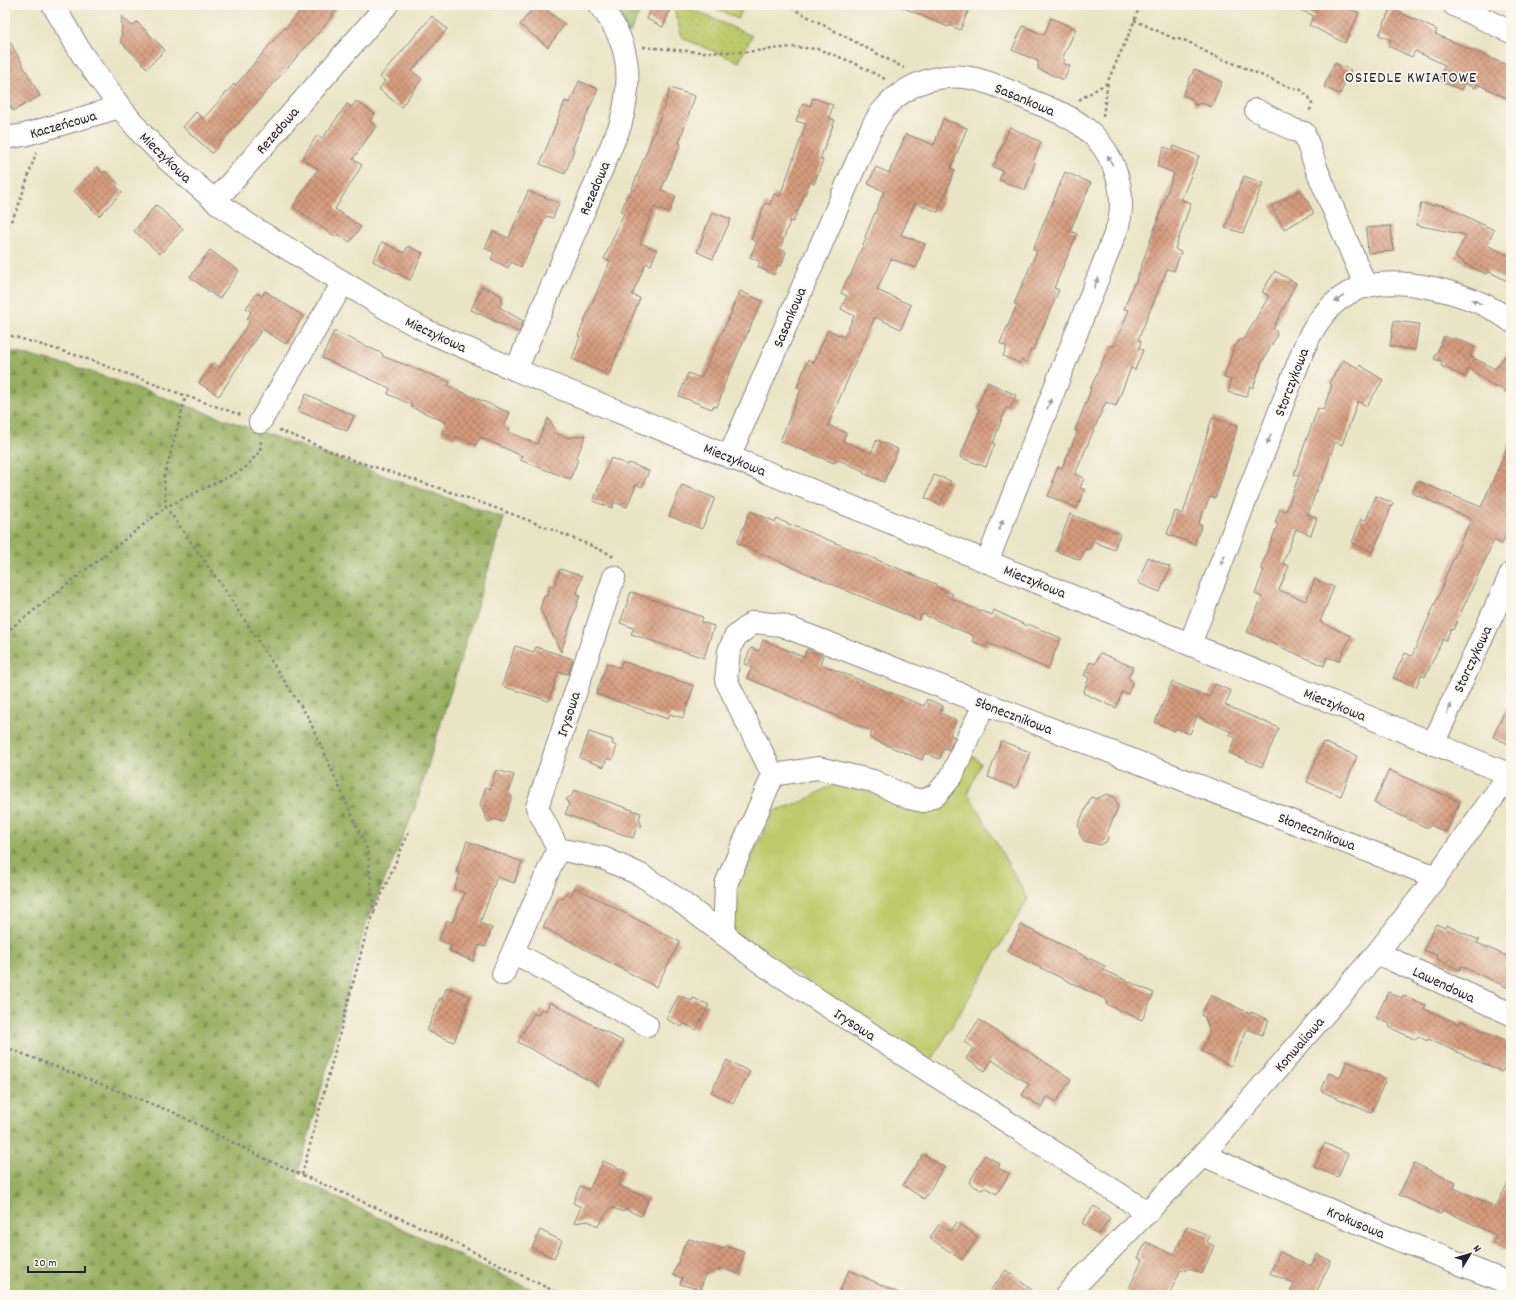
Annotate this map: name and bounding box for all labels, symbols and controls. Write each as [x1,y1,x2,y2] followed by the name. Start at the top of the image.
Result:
[1345,67,1477,90] district label: OSIEDLE KWIATOWE
[991,78,1059,124] street label: Sasankowa
[252,102,306,160] street label: Rezedowa
[28,106,100,146] street label: Kaczeńcowa
[133,128,196,190] street label: Mieczykowa
[1107,154,1113,165] one-way arrow
[575,158,617,219] street label: Rezedowa
[1094,277,1100,289] one-way arrow
[768,283,814,351] street label: Sasankowa
[1334,295,1345,304] one-way arrow
[1470,299,1482,305] one-way arrow
[401,312,470,360] street label: Mieczykowa
[1270,344,1316,420] street label: Storczykowa
[1046,398,1052,410] one-way arrow
[1266,433,1272,445] one-way arrow
[700,438,770,484] street label: Mieczykowa
[999,519,1005,531] one-way arrow
[1219,554,1225,566] one-way arrow
[1000,560,1070,606] street label: Mieczykowa
[1449,622,1499,697] street label: Storczykowa
[1300,683,1370,729] street label: Mieczykowa
[552,688,588,740] street label: Irysowa
[971,692,1056,742] street label: Słonecznikowa
[1447,702,1453,714] one-way arrow
[1274,808,1359,858] street label: Słonecznikowa
[1408,962,1479,1010] street label: Lawendowa
[829,1004,880,1048] street label: Irysowa
[1270,1012,1331,1078] street label: Konwaliowa
[1323,1202,1389,1246] street label: Krokusowa
[1450,1234,1490,1274] north arrow
[1468,1242,1485,1257] text: N
[28,1248,85,1274] scale bar
[34,1255,57,1272] text: 20 m

